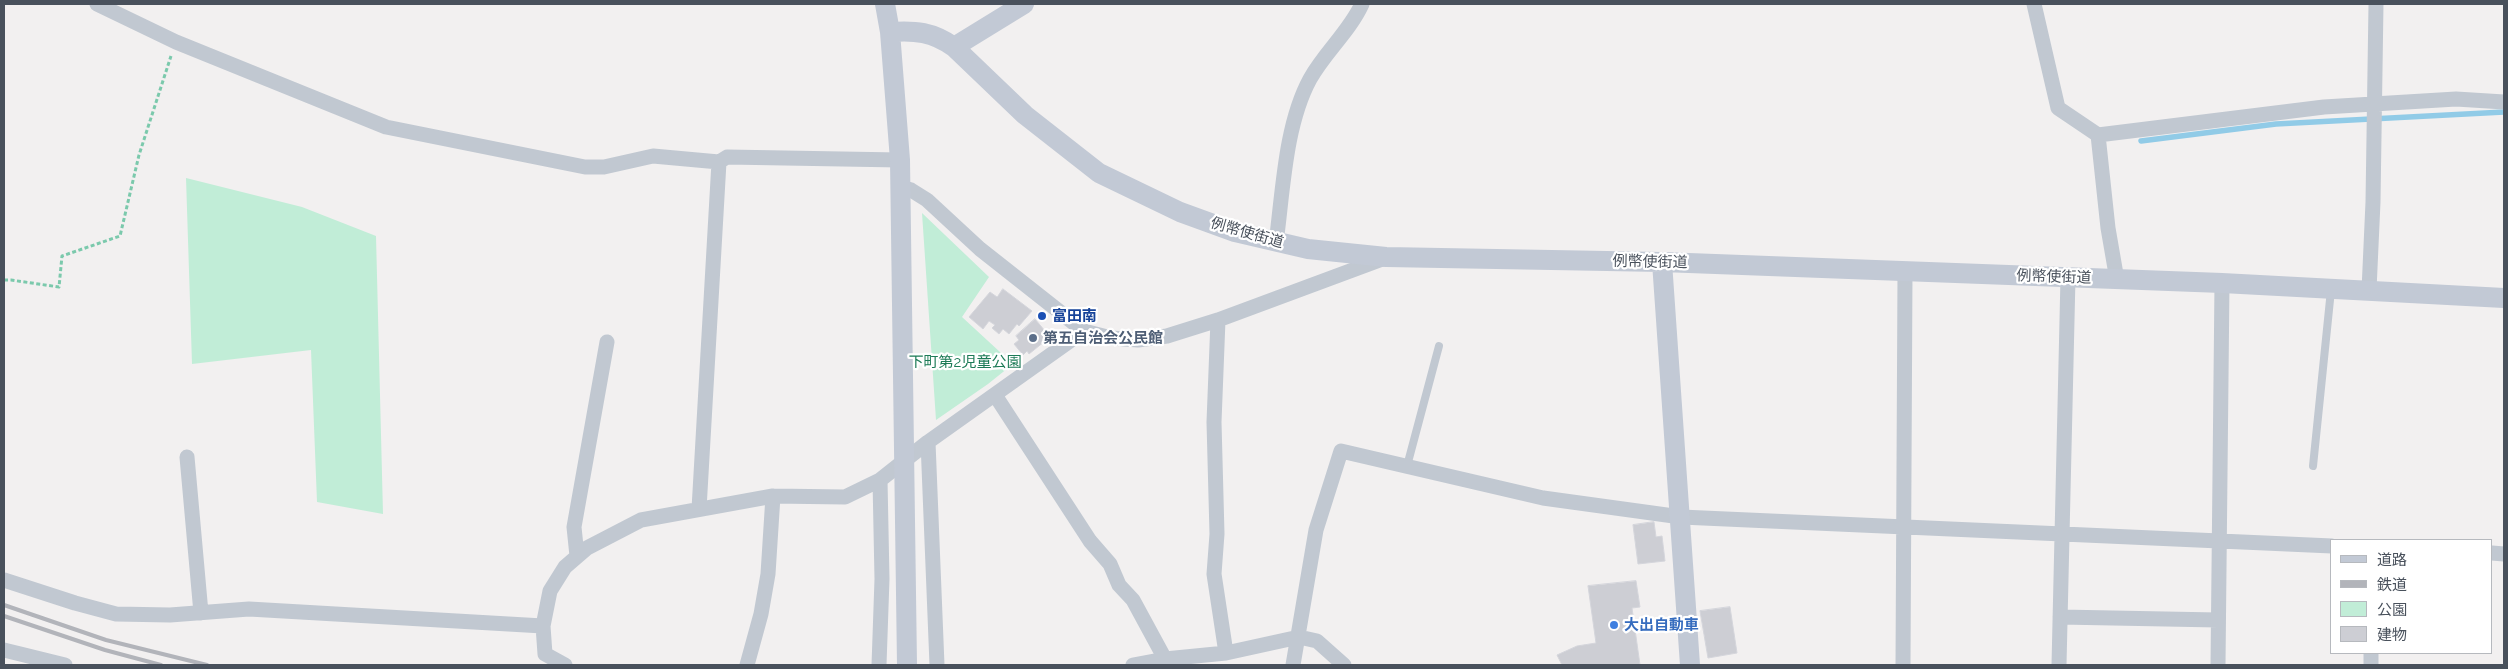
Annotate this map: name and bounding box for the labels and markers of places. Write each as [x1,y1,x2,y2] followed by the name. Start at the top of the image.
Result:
[1052,307,1097,325] place label: 富田南
[1036,310,1048,322] marker: 富田南
[1043,329,1163,347] place label: 第五自治会公民館
[1027,332,1039,344] marker: 第五自治会公民館
[1624,616,1699,634] place label: 大出自動車
[1608,619,1620,631] marker: 大出自動車

